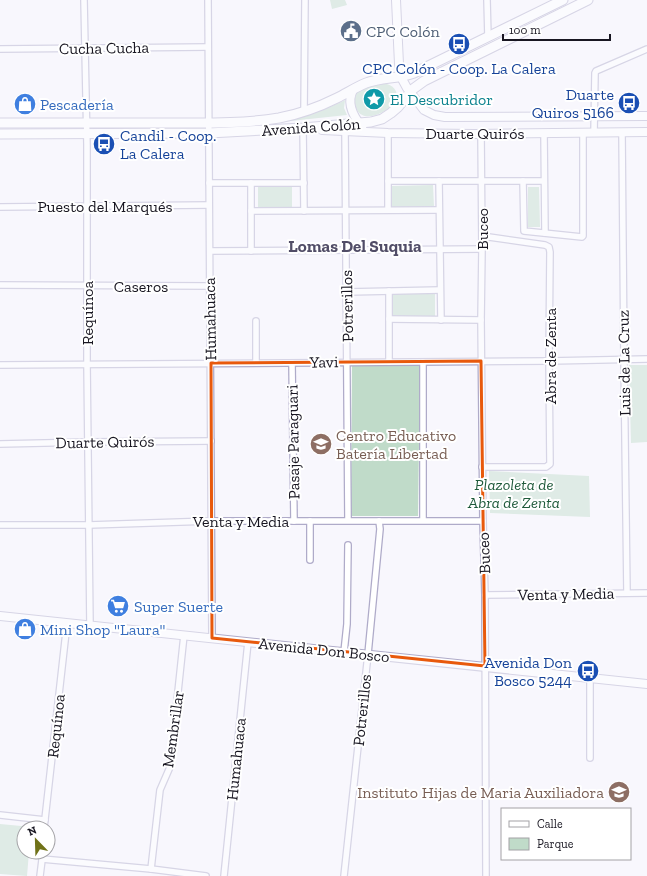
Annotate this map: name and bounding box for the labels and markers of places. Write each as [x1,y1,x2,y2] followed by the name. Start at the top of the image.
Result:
[338,18,364,44] public building icon: CPC Colón
[366,22,440,41] place label: CPC Colón
[446,31,472,57] bus stop icon: CPC Colón - Coop. La Calera
[362,59,556,78] place label: CPC Colón - Coop. La Calera
[532,85,614,122] place label: Duarte Quiros 5166
[361,86,387,112] place icon: El Descubridor
[390,90,493,109] place label: El Descubridor
[616,90,642,116] bus stop icon: Duarte Quiros 5166
[12,91,38,117] shop icon: Pescadería
[40,95,114,114] place label: Pescadería
[120,126,216,163] place label: Candil - Coop. La Calera
[91,131,117,157] bus stop icon: Candil - Coop. La Calera
[336,426,456,463] place label: Centro Educativo Batería Libertad
[308,431,334,457] school or university icon: Centro Educativo Batería Libertad
[105,593,131,619] supermarket icon: Super Suerte
[134,597,223,616] place label: Super Suerte
[12,616,38,642] shop icon: Mini Shop "Laura"
[40,620,166,639] place label: Mini Shop "Laura"
[485,653,573,690] place label: Avenida Don Bosco 5244
[575,658,601,684] bus stop icon: Avenida Don Bosco 5244
[606,779,632,805] school or university icon: Instituto Hijas de Maria Auxiliadora
[357,783,604,802] place label: Instituto Hijas de Maria Auxiliadora

